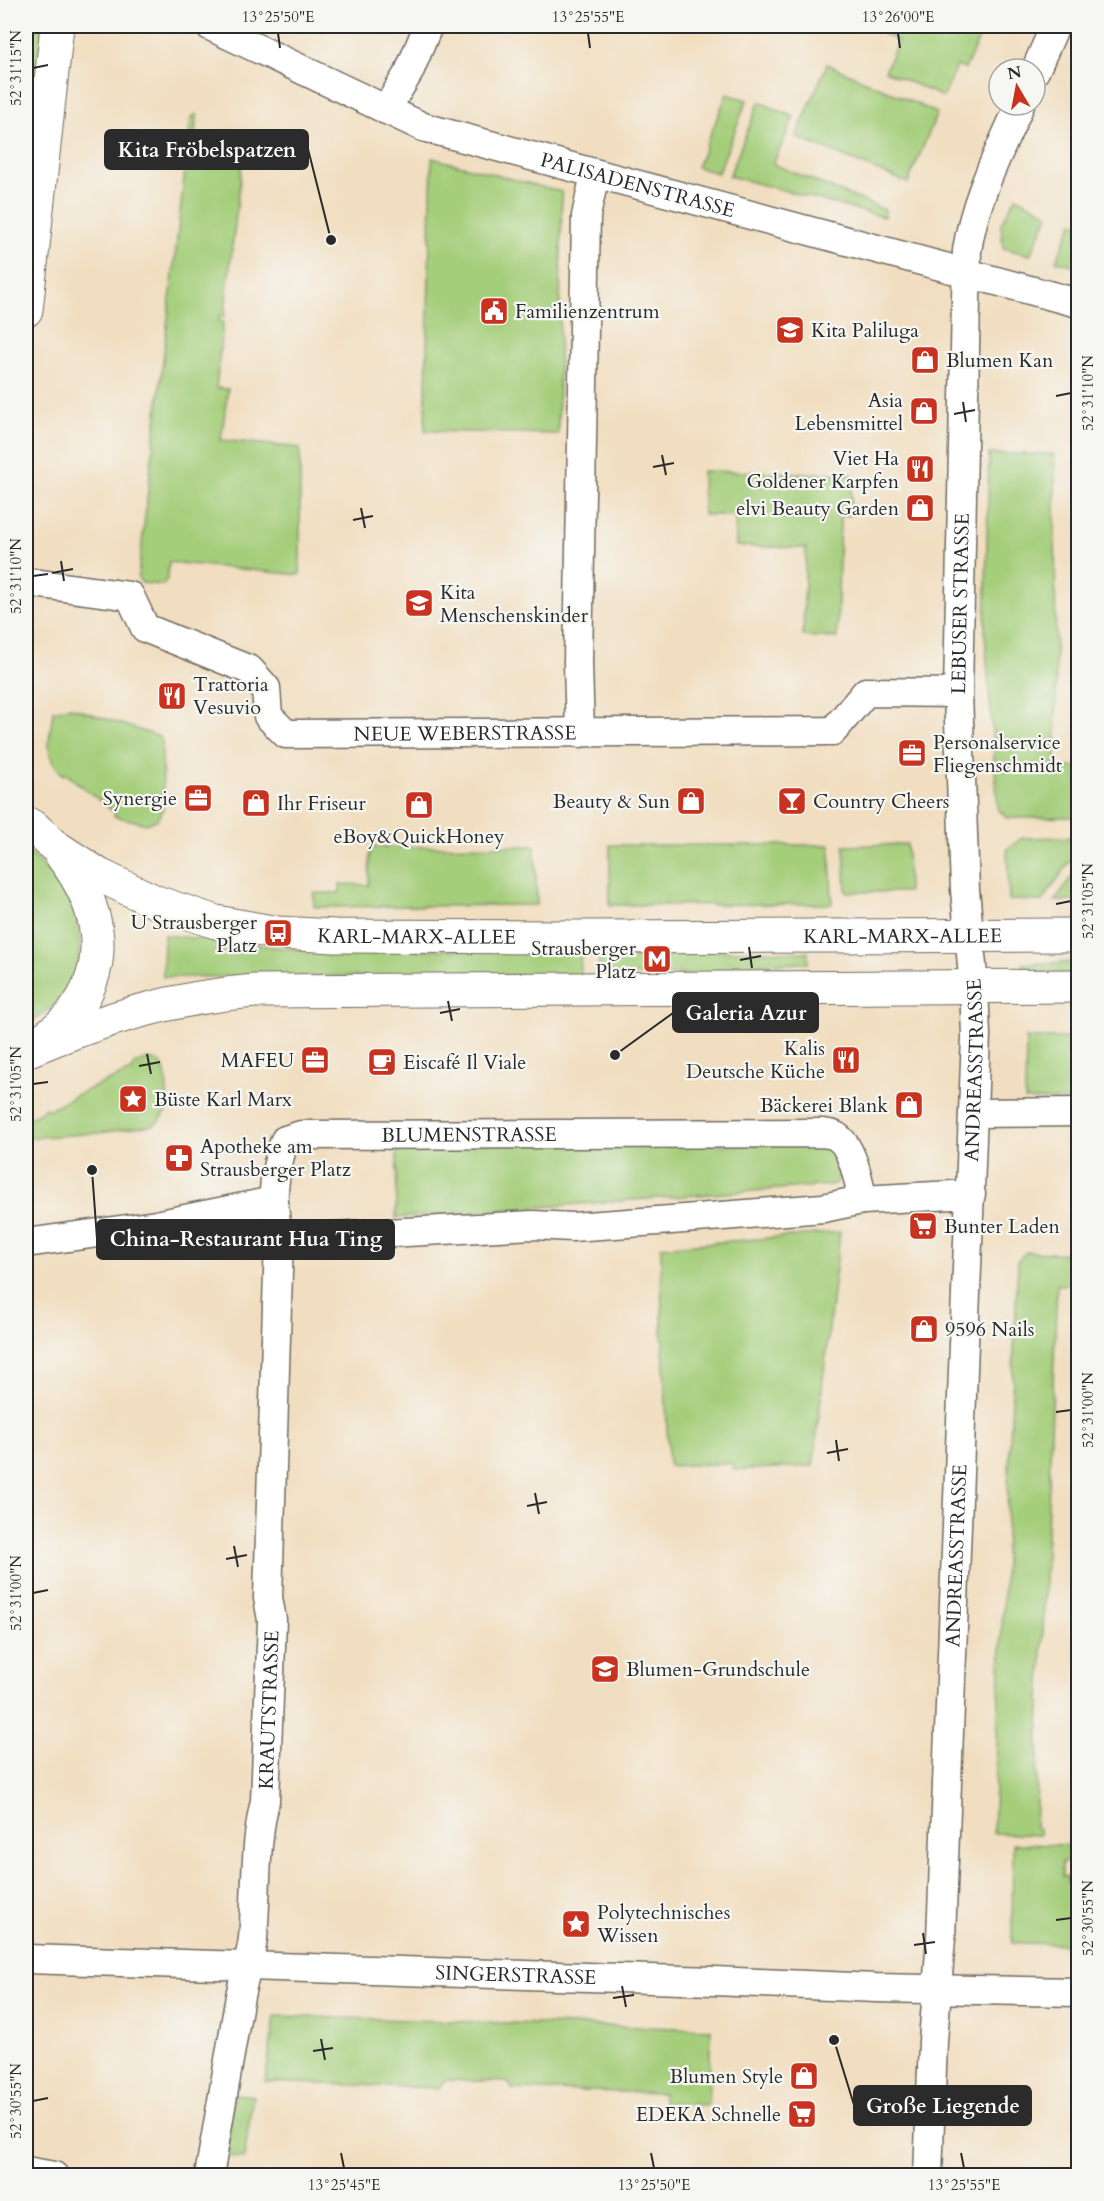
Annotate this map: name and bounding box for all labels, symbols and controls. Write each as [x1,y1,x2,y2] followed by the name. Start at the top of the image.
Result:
[242,7,314,27] text: 13°25'50"E
[552,7,624,27] text: 13°25'55"E
[862,7,934,27] text: 13°26'00"E
[6,30,26,106] text: 52°31'15"N
[987,57,1047,117] north arrow
[1006,61,1023,85] text: N
[105,130,308,169] callout: Kita Fröbelspatzen
[118,136,297,165] text: Kita Fröbelspatzen
[538,146,738,224] street label: PALISADENSTRASSE
[478,295,510,327] public building icon: Familienzentrum
[515,298,660,325] place label: Familienzentrum
[774,314,806,346] school or university icon: Kita Paliluga
[811,317,919,344] place label: Kita Paliluga
[909,344,941,376] shop icon: Blumen Kan
[946,347,1054,374] place label: Blumen Kan
[1078,355,1098,431] text: 52°31'10"N
[795,387,903,437] place label: Asia Lebensmittel
[908,395,940,427] shop icon: Asia Lebensmittel
[746,445,900,495] place label: Viet Ha Goldener Karpfen
[904,453,936,485] restaurant icon: Viet Ha Goldener Karpfen
[904,492,936,524] shop icon: elvi Beauty Garden
[736,495,900,522] place label: elvi Beauty Garden
[944,513,975,695] street label: LEBUSER STRASSE
[6,538,26,614] text: 52°31'10"N
[440,579,589,629] place label: Kita Menschenskinder
[403,587,435,619] school or university icon: Kita Menschenskinder
[193,671,269,721] place label: Trattoria Vesuvio
[156,680,188,712] restaurant icon: Trattoria Vesuvio
[354,719,577,747] street label: NEUE WEBERSTRASSE
[933,729,1063,779] place label: Personalservice Fliegenschmidt
[896,737,928,769] office icon: Personalservice Fliegenschmidt
[182,782,214,814] office icon: Synergie
[103,785,177,812] place label: Synergie
[675,785,707,817] shop icon: Beauty & Sun
[776,785,808,817] bar icon: Country Cheers
[240,787,272,819] shop icon: Ihr Friseur
[553,788,671,815] place label: Beauty & Sun
[813,788,949,815] place label: Country Cheers
[403,789,435,821] shop icon: eBoy&QuickHoney
[277,790,367,817] place label: Ihr Friseur
[333,823,505,850] place label: eBoy&QuickHoney
[1078,863,1098,939] text: 52°31'05"N
[131,909,258,959] place label: U Strausberger Platz
[262,917,294,949] bus stop icon: U Strausberger Platz
[317,922,516,950] street label: KARL-MARX-ALLEE
[803,922,1002,950] street label: KARL-MARX-ALLEE
[531,935,637,985] place label: Strausberger Platz
[641,943,673,975] metro station icon: Strausberger Platz
[958,977,990,1162] street label: ANDREASSTRASSE
[673,993,818,1032] callout: Galeria Azur
[685,999,807,1028] text: Galeria Azur
[686,1035,825,1085] place label: Kalis Deutsche Küche
[299,1044,331,1076] office icon: MAFEU
[830,1044,862,1076] restaurant icon: Kalis Deutsche Küche
[6,1046,26,1122] text: 52°31'05"N
[366,1046,398,1078] cafe icon: Eiscafé Il Viale
[221,1047,295,1074] place label: MAFEU
[403,1049,526,1076] place label: Eiscafé Il Viale
[117,1083,149,1115] place icon: Büste Karl Marx
[154,1086,292,1113] place label: Büste Karl Marx
[893,1089,925,1121] shop icon: Bäckerei Blank
[760,1092,888,1119] place label: Bäckerei Blank
[381,1121,557,1148] street label: BLUMENSTRASSE
[200,1133,351,1183] place label: Apotheke am Strausberger Platz
[163,1142,195,1174] pharmacy icon: Apotheke am Strausberger Platz
[907,1210,939,1242] supermarket icon: Bunter Laden
[944,1213,1060,1240] place label: Bunter Laden
[97,1220,394,1259] callout: China-Restaurant Hua Ting
[110,1225,383,1254] text: China-Restaurant Hua Ting
[908,1313,940,1345] shop icon: 9596 Nails
[945,1316,1034,1343] place label: 9596 Nails
[1078,1372,1098,1448] text: 52°31'00"N
[939,1464,973,1648] street label: ANDREASSTRASSE
[6,1555,26,1631] text: 52°31'00"N
[252,1630,285,1790] street label: KRAUTSTRASSE
[589,1653,621,1685] school or university icon: Blumen-Grundschule
[626,1656,810,1683] place label: Blumen-Grundschule
[1078,1880,1098,1956] text: 52°30'55"N
[596,1899,730,1949] place label: Polytechnisches Wissen
[560,1908,592,1940] place icon: Polytechnisches Wissen
[435,1959,597,1991] street label: SINGERSTRASSE
[788,2060,820,2092] shop icon: Blumen Style
[6,2063,26,2139] text: 52°30'55"N
[670,2063,783,2090] place label: Blumen Style
[854,2086,1031,2125] callout: Große Liegende
[866,2092,1020,2121] text: Große Liegende
[786,2098,818,2130] supermarket icon: EDEKA Schnelle
[636,2101,781,2128] place label: EDEKA Schnelle
[308,2175,380,2195] text: 13°25'45"E
[618,2175,690,2195] text: 13°25'50"E
[928,2175,1000,2195] text: 13°25'55"E

